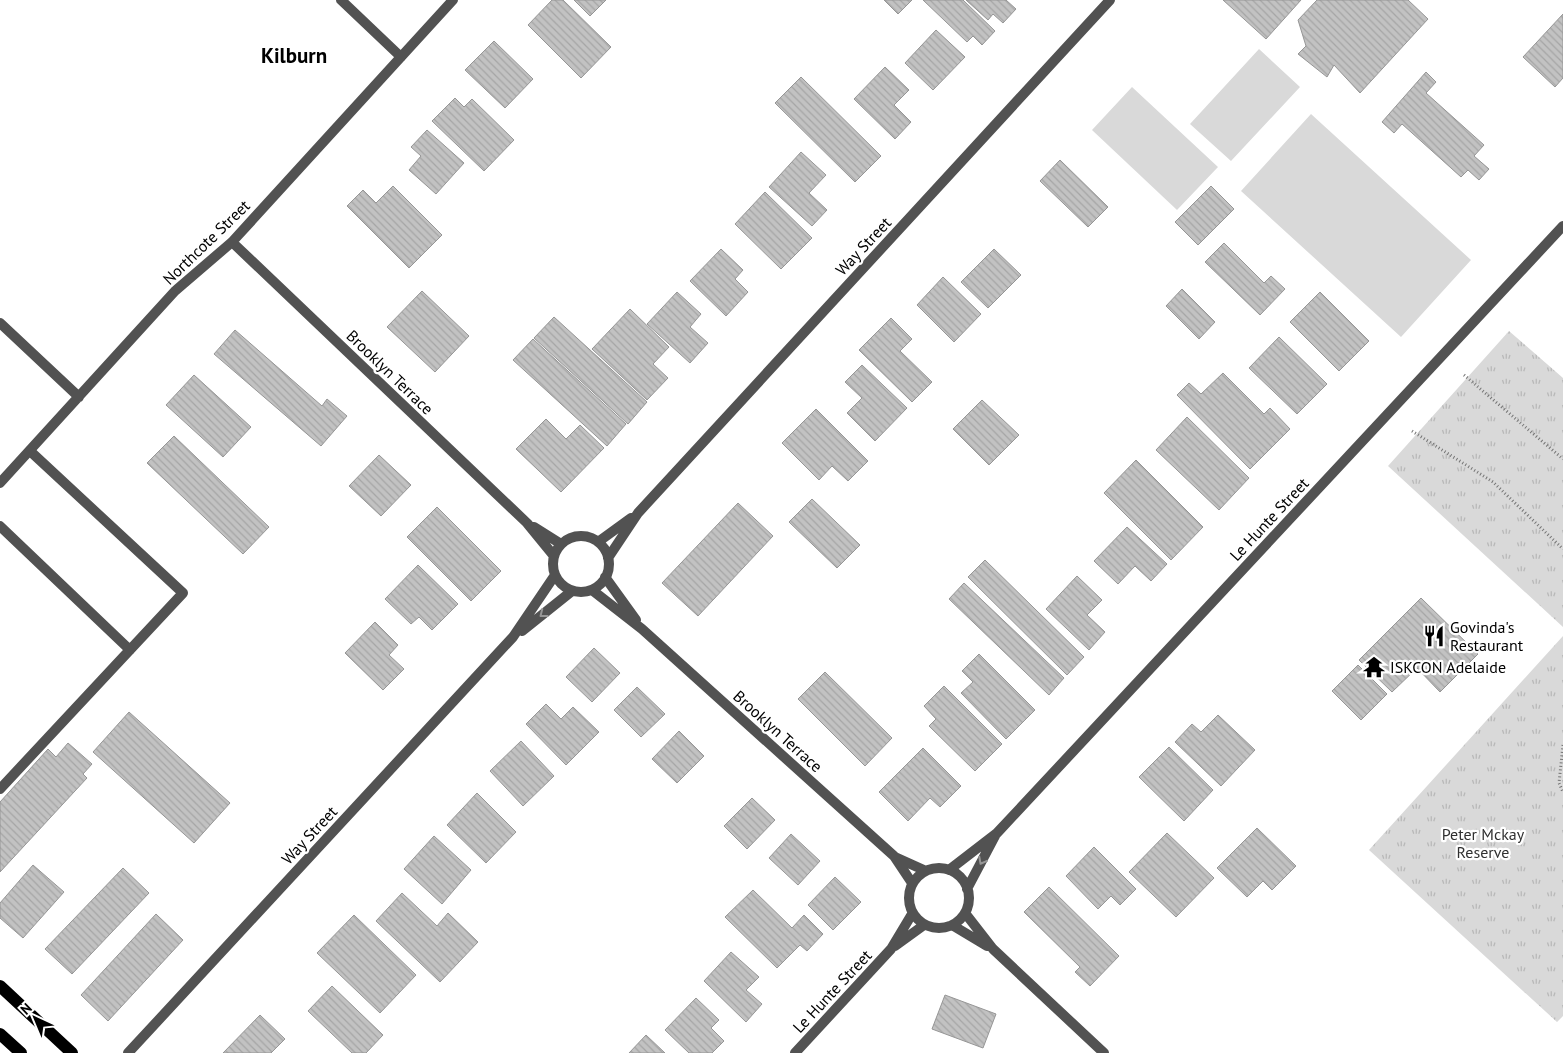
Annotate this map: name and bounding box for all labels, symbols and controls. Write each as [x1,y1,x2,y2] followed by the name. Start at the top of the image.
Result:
[261,42,327,69] district label: Kilburn
[158,195,254,289] street label: Northcote Street
[831,212,895,279] street label: Way Street
[342,326,438,418] street label: Brooklyn Terrace
[1225,473,1313,565] street label: Le Hunte Street
[540,609,549,617] one-way arrow
[1450,617,1524,655] place label: Govinda's Restaurant
[1421,623,1447,649] restaurant icon: Govinda's Restaurant
[1361,654,1387,680] temple icon: ISKCON Adelaide
[1390,657,1506,677] place label: ISKCON Adelaide
[729,686,827,776] street label: Brooklyn Terrace
[277,801,341,868] street label: Way Street
[1442,824,1525,862] park label: Peter Mckay Reserve
[978,856,988,865] one-way arrow
[788,945,876,1037] street label: Le Hunte Street
[10,993,60,1043] north arrow
[16,999,36,1018] text: N

